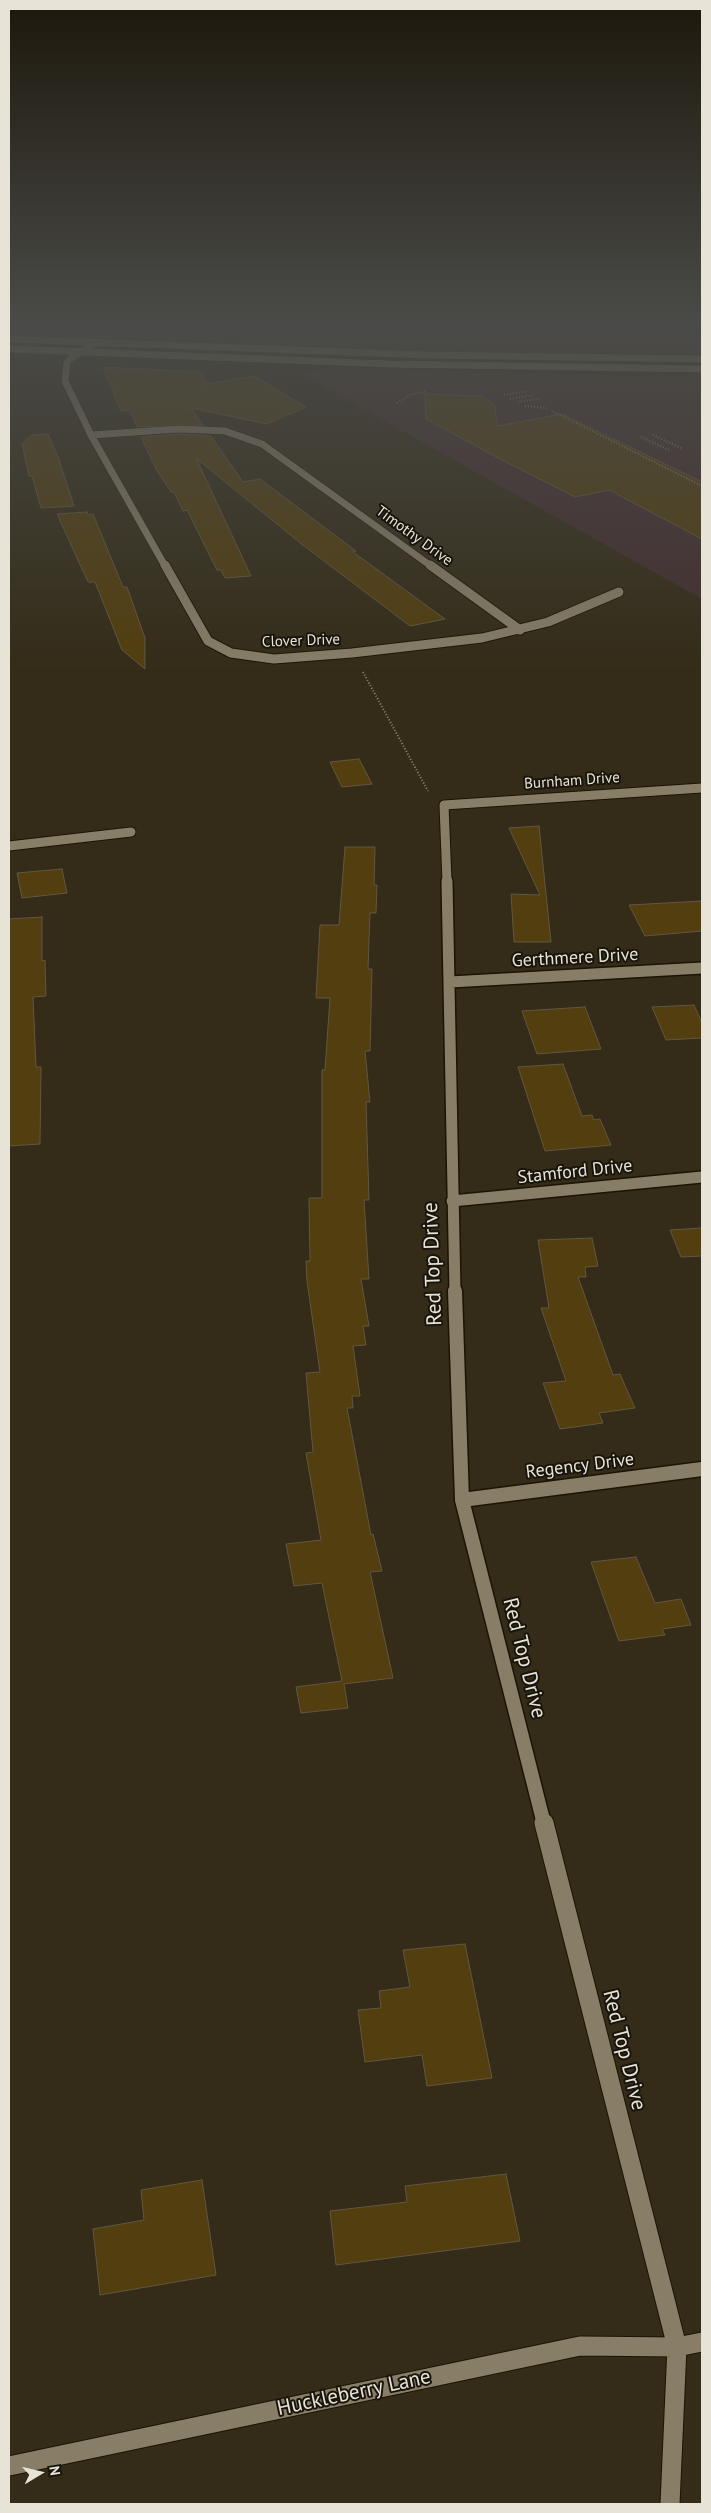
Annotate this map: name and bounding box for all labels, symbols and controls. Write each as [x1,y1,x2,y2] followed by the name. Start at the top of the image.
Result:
[372,502,456,570] street label: Timothy Drive
[262,631,340,651] street label: Clover Drive
[524,769,620,793] street label: Burnham Drive
[511,944,639,972] street label: Gerthmere Drive
[517,1155,633,1189] street label: Stamford Drive
[418,1202,448,1326] street label: Red Top Drive
[525,1449,635,1483] street label: Regency Drive
[497,1595,551,1721] street label: Red Top Drive
[597,1987,651,2113] street label: Red Top Drive
[275,2364,433,2422] street label: Huckleberry Lane
[15,2448,65,2498] north arrow
[45,2465,64,2477] text: N

